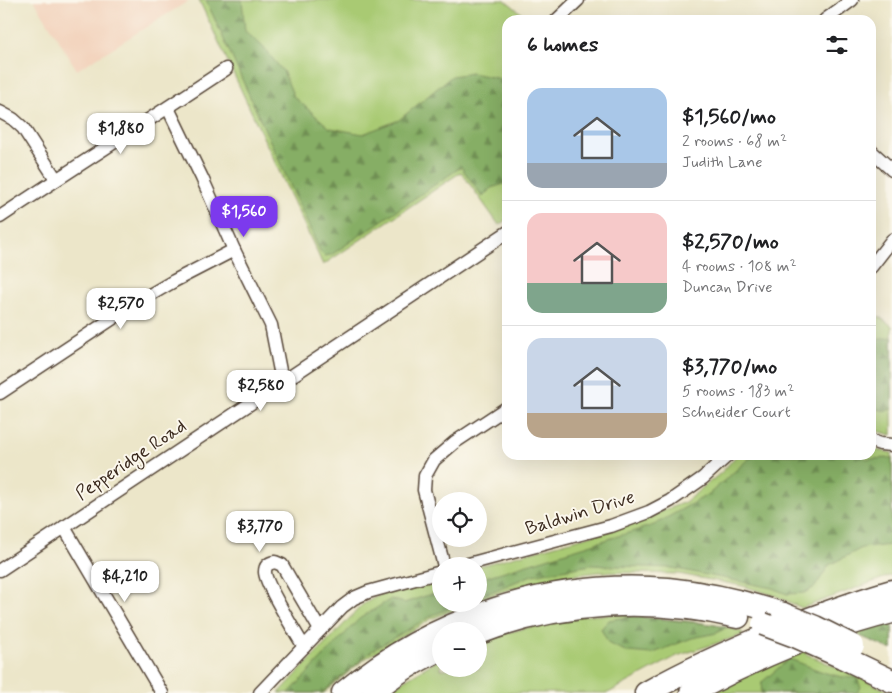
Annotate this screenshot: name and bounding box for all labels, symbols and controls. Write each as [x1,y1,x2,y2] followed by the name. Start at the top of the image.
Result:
[527,31,598,59] text: 6 homes
[823,31,851,59] icon: filters
[682,103,776,131] text: $1,560/mo
[567,108,627,168] icon: home
[80,112,162,155] pin: $1,880
[98,118,144,139] text: $1,880
[682,131,787,152] text: 2 rooms · 68 m²
[682,152,762,173] text: Judith Lane
[203,196,285,238] pin: $1,560
[221,201,267,222] text: $1,560
[682,228,779,256] text: $2,570/mo
[567,233,627,293] icon: home
[682,256,797,277] text: 4 rooms · 108 m²
[682,277,772,298] text: Duncan Drive
[80,288,162,330] pin: $2,570
[97,293,145,314] text: $2,570
[682,353,777,381] text: $3,770/mo
[567,358,627,418] icon: home
[220,370,302,412] pin: $2,580
[238,375,284,396] text: $2,580
[682,381,794,402] text: 5 rooms · 183 m²
[682,402,791,423] text: Schneider Court
[71,414,193,508] street label: Pepperidge Road
[522,485,638,541] street label: Baldwin Drive
[432,492,487,677] map controls
[432,492,487,547] button: locate
[219,510,301,553] pin: $3,770
[237,516,283,537] text: $3,770
[432,557,487,612] button: +
[84,560,166,603] pin: $4,210
[102,566,148,587] text: $4,210
[432,622,487,677] button: −

